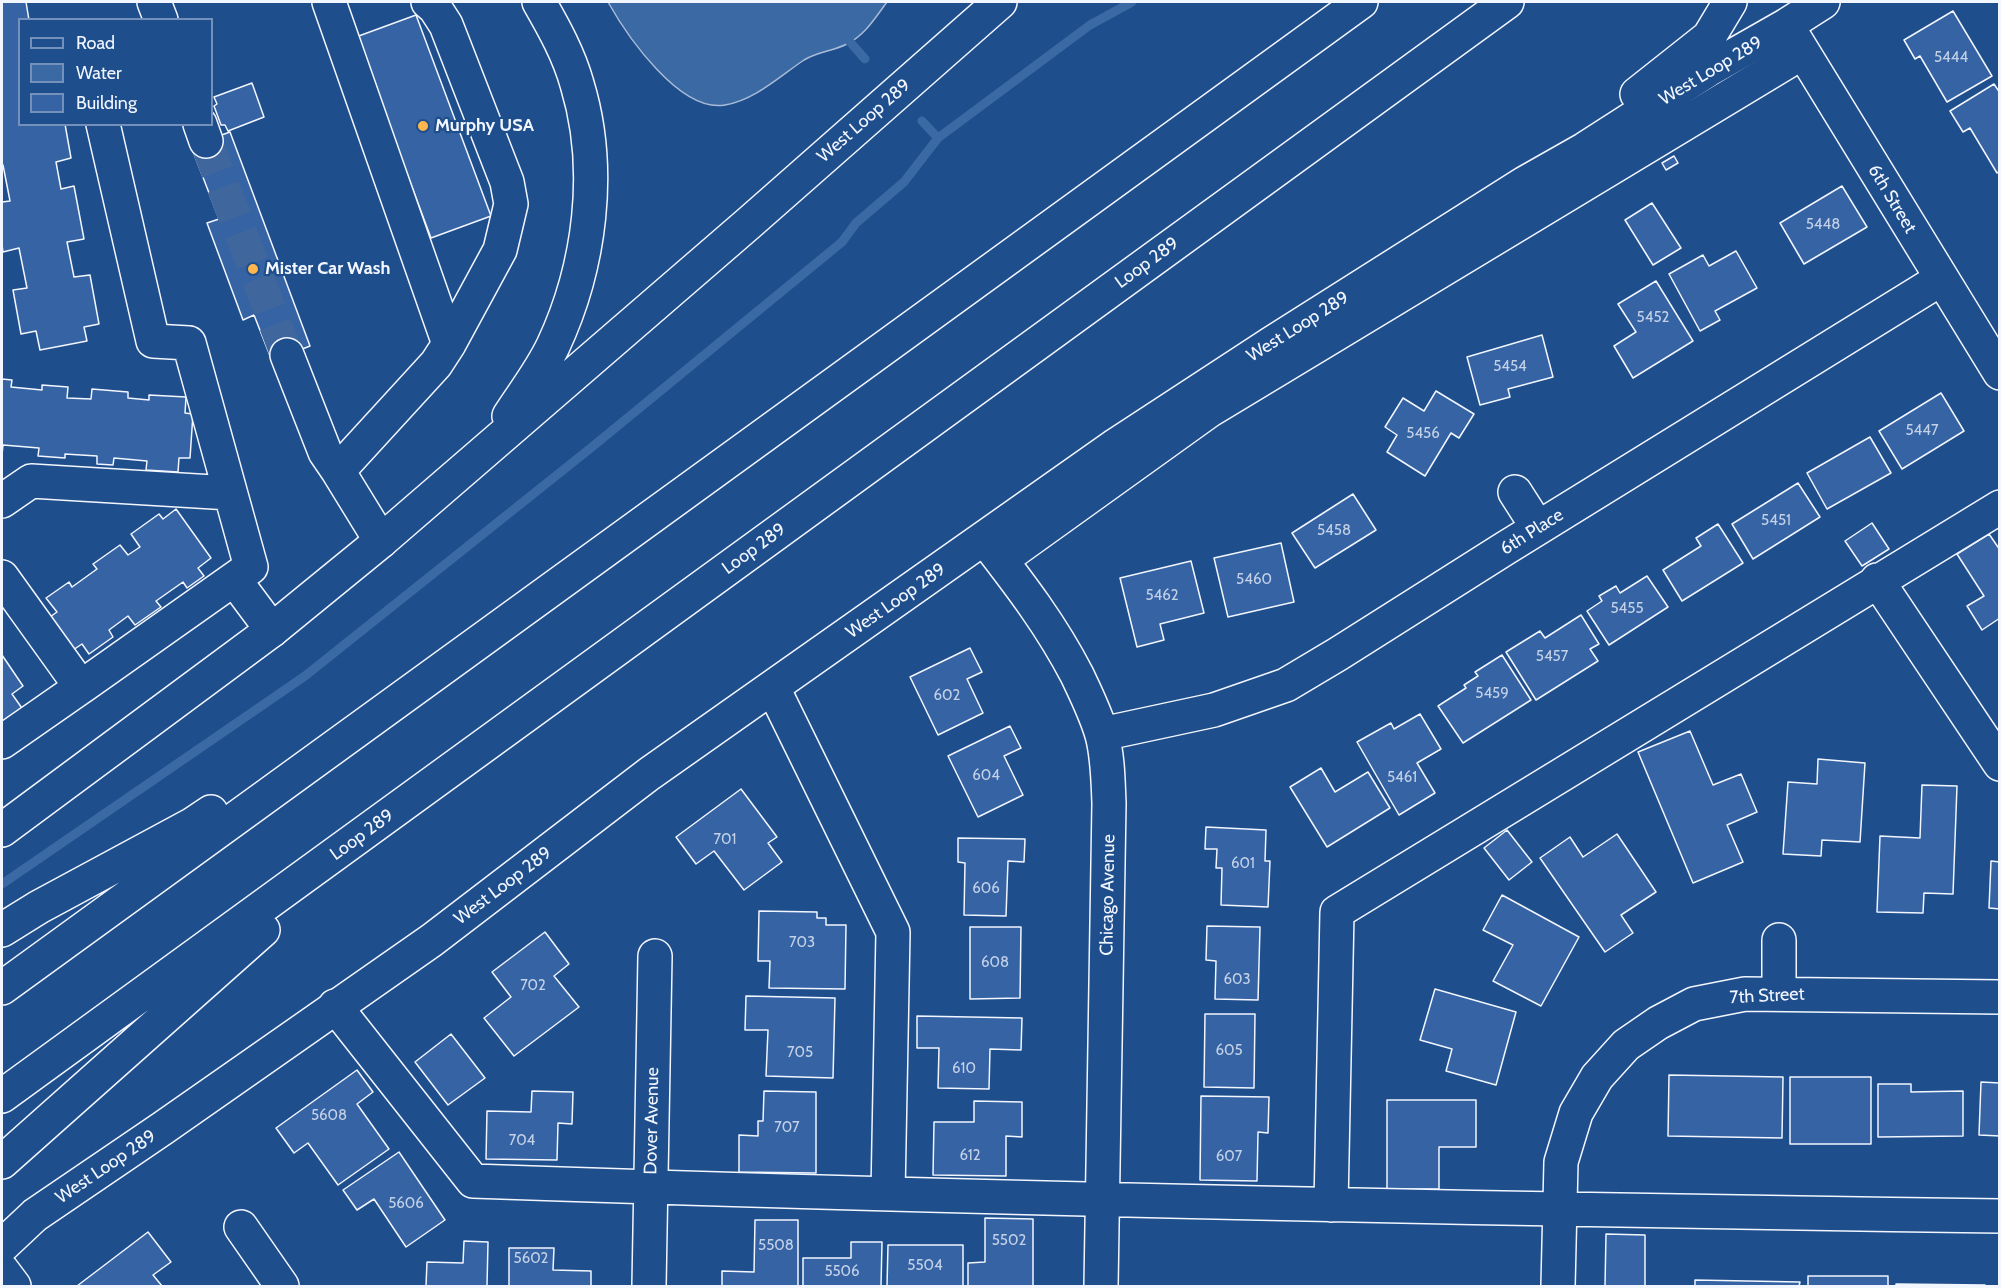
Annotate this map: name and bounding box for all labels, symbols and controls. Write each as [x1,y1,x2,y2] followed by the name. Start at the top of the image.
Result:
[18,18,213,126] legend
[76,32,115,54] text: Road
[1656,32,1766,110] street label: West Loop 289
[1934,49,1968,67] house number: 5444
[76,62,122,84] text: Water
[813,75,915,167] street label: West Loop 289
[76,92,137,114] text: Building
[435,115,534,137] place label: Murphy USA
[416,119,430,133] marker: Murphy USA
[1863,161,1921,237] street label: 6th Street
[1806,216,1840,234] house number: 5448
[1111,233,1183,293] street label: Loop 289
[265,258,390,280] place label: Mister Car Wash
[246,262,260,276] marker: Mister Car Wash
[1243,287,1353,367] street label: West Loop 289
[1637,309,1669,327] house number: 5452
[1493,358,1527,376] house number: 5454
[1906,422,1938,440] house number: 5447
[1406,425,1440,443] house number: 5456
[1496,504,1568,560] street label: 6th Place
[1761,512,1791,530] house number: 5451
[718,519,790,579] street label: Loop 289
[1317,522,1351,540] house number: 5458
[842,559,950,643] street label: West Loop 289
[1236,571,1272,589] house number: 5460
[1145,587,1179,605] house number: 5462
[1610,600,1644,618] house number: 5455
[1536,648,1568,666] house number: 5457
[1475,685,1509,703] house number: 5459
[934,687,960,705] house number: 602
[972,767,1000,785] house number: 604
[1387,769,1417,787] house number: 5461
[326,805,398,865] street label: Loop 289
[714,831,736,849] house number: 701
[1096,834,1120,956] street label: Chicago Avenue
[450,842,556,930] street label: West Loop 289
[1231,855,1255,873] house number: 601
[972,880,1000,898] house number: 606
[789,934,815,952] house number: 703
[981,954,1009,972] house number: 608
[1223,971,1251,989] house number: 603
[520,977,546,995] house number: 702
[1729,983,1805,1009] street label: 7th Street
[1215,1042,1243,1060] house number: 605
[787,1044,813,1062] house number: 705
[952,1060,976,1078] house number: 610
[640,1067,664,1175] street label: Dover Avenue
[311,1107,347,1125] house number: 5608
[774,1119,800,1137] house number: 707
[52,1126,160,1208] street label: West Loop 289
[509,1132,535,1150] house number: 704
[959,1147,981,1165] house number: 612
[1216,1148,1242,1166] house number: 607
[388,1195,424,1213] house number: 5606
[992,1232,1026,1250] house number: 5502
[758,1237,794,1255] house number: 5508
[514,1250,548,1268] house number: 5602
[907,1257,943,1275] house number: 5504
[824,1263,860,1281] house number: 5506

